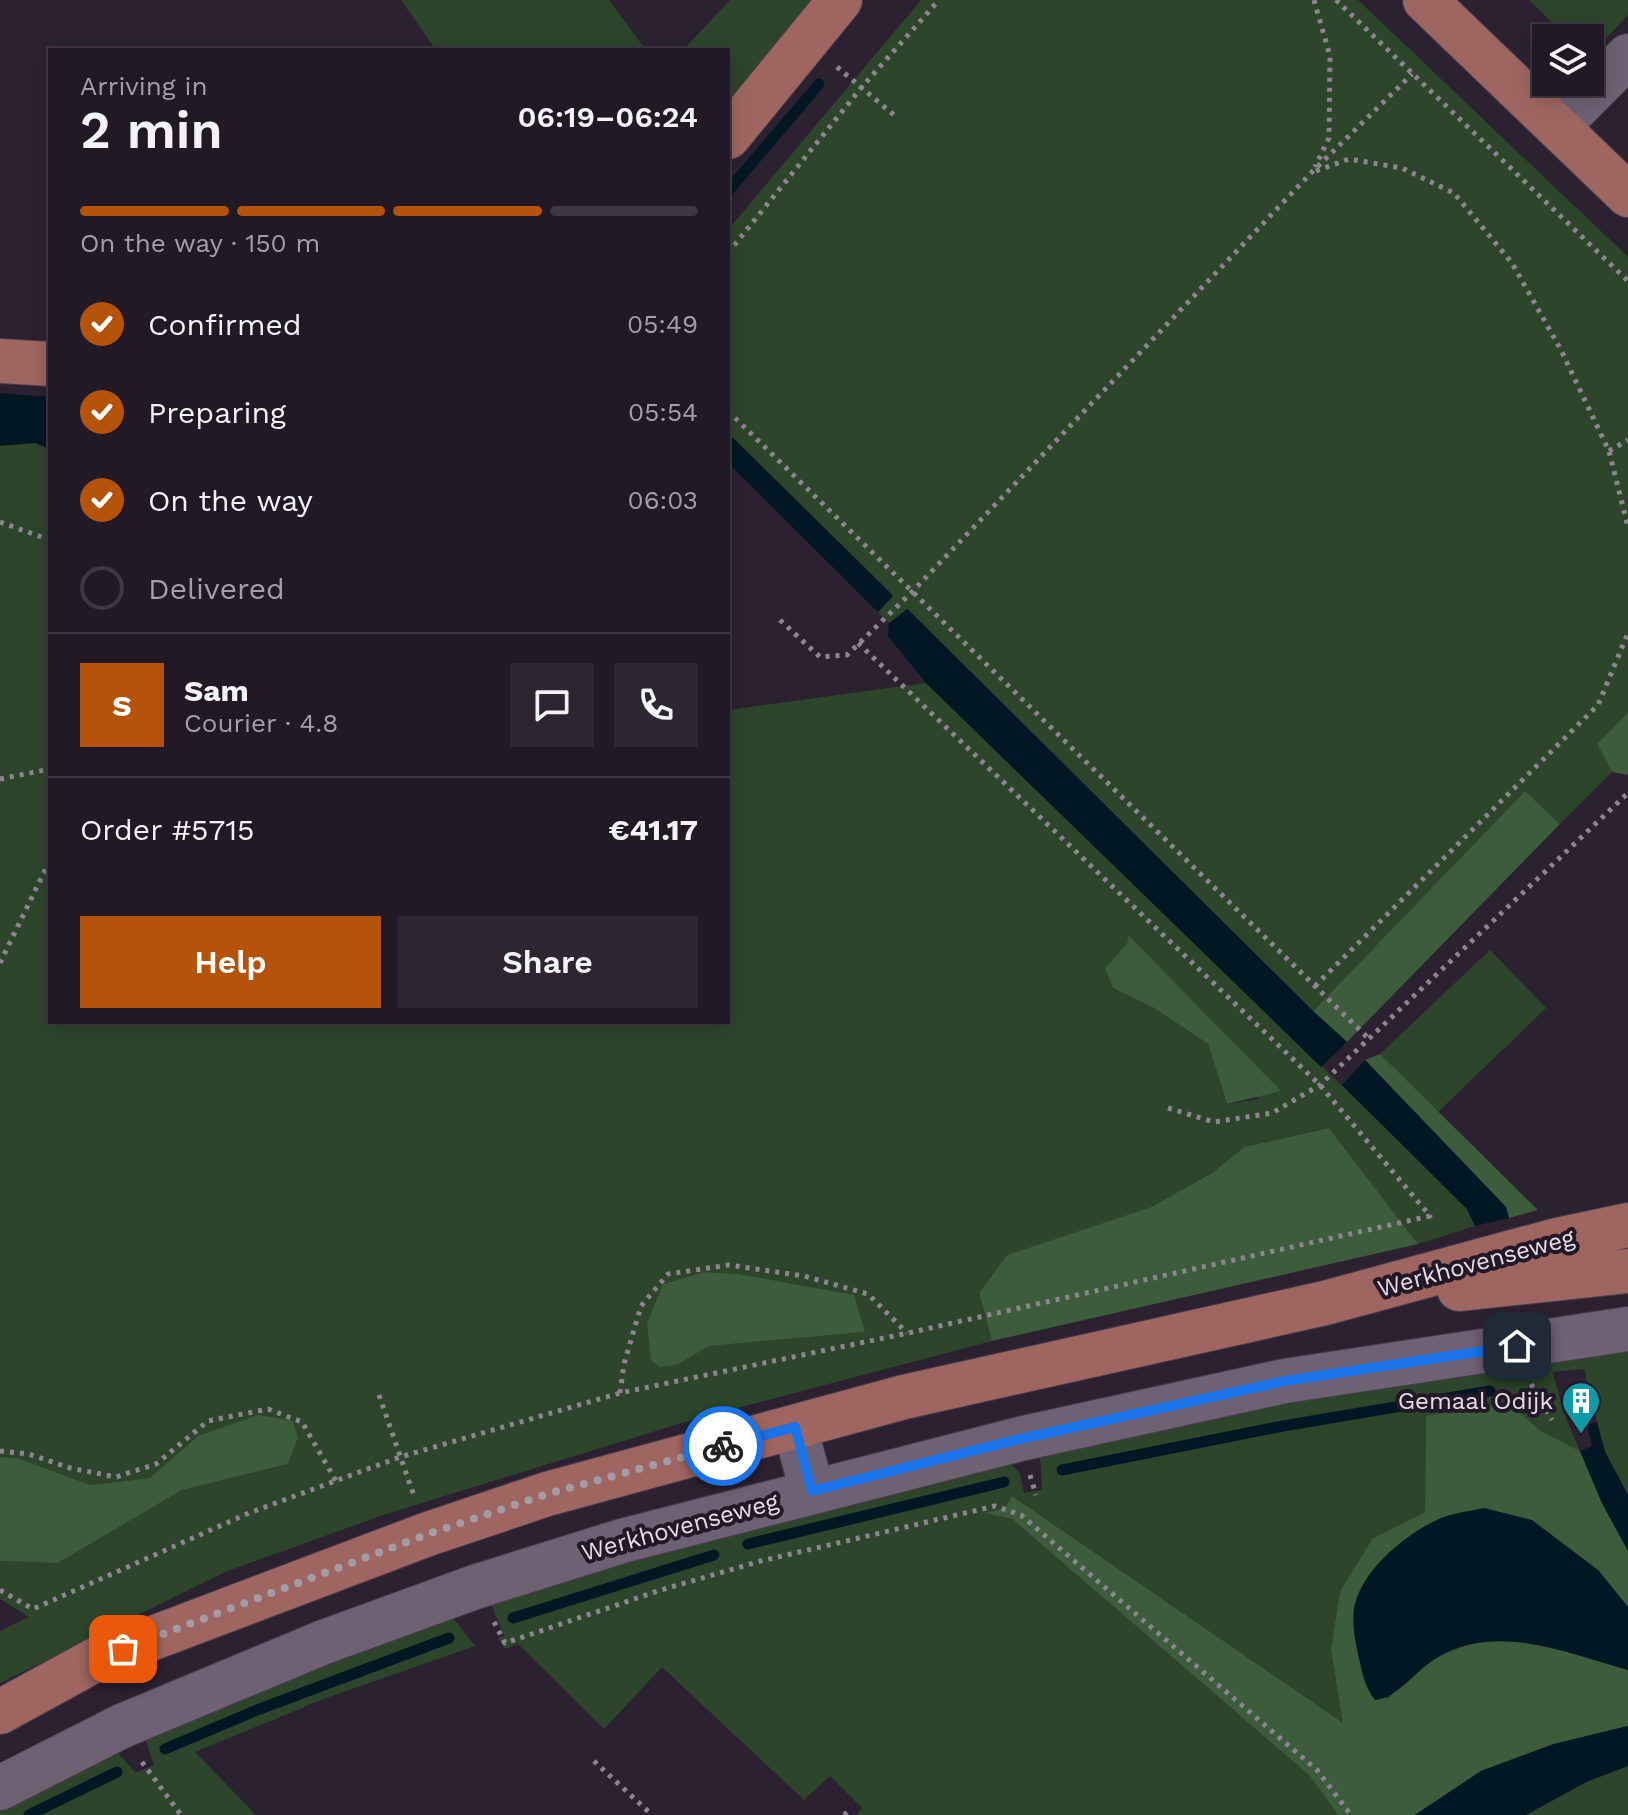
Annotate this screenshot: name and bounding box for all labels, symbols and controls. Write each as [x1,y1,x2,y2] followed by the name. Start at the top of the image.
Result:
[1532,24,1604,96] map controls
[1532,24,1604,96] button: layers
[80,71,208,101] text: Arriving in
[517,99,698,134] text: 06:19–06:24
[80,100,223,161] text: 2 min
[80,228,320,258] text: On the way · 150 m
[80,302,124,346] icon: check
[148,307,302,342] text: Confirmed
[627,309,698,339] text: 05:49
[80,390,124,434] icon: check
[148,395,286,430] text: Preparing
[628,397,698,427] text: 05:54
[80,478,124,522] icon: check
[148,483,313,518] text: On the way
[628,485,698,515] text: 06:03
[148,571,285,606] text: Delivered
[510,663,594,747] button: chat
[614,663,698,747] button: phone
[184,673,249,708] text: Sam
[112,688,132,723] text: S
[184,708,338,738] text: Courier · 4.8
[80,812,255,847] text: Order #5715
[609,812,698,847] text: €41.17
[80,916,381,1008] button: Help
[397,916,698,1008] button: Share
[1375,1223,1578,1303] street label: Werkhovenseweg
[1483,1312,1551,1380] pin
[1495,1324,1539,1368] icon: home
[1560,1380,1602,1435] building icon: Gemaal Odijk
[1398,1387,1553,1415] place label: Gemaal Odijk
[683,1406,763,1486] courier
[701,1424,745,1468] icon: bike
[579,1487,782,1567] street label: Werkhovenseweg
[89,1615,157,1683] pin
[101,1627,145,1671] icon: bag

